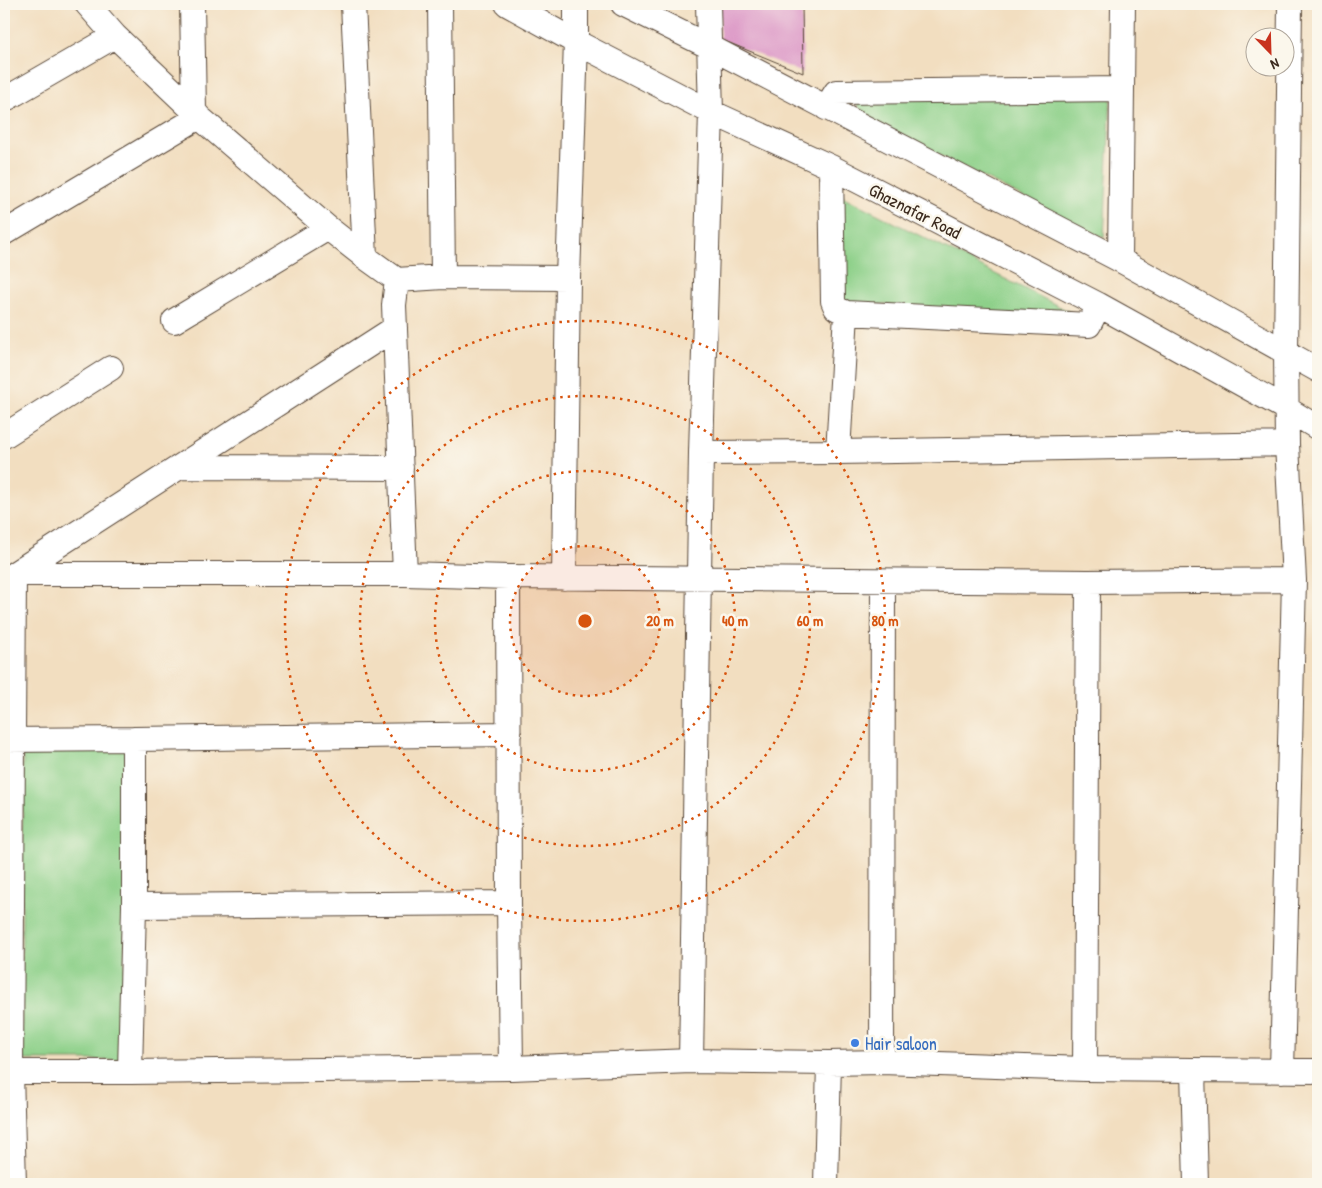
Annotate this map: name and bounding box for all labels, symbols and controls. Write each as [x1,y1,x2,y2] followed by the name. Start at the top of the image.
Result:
[1244,28,1294,78] north arrow
[1268,54,1282,75] text: N
[865,177,965,245] street label: Ghaznafar Road
[646,610,674,631] text: 20 m
[722,610,748,631] text: 40 m
[797,610,823,631] text: 60 m
[872,610,898,631] text: 80 m
[576,612,594,630] centre of rings
[865,1031,937,1056] place label: Hair saloon
[849,1037,861,1049] marker: Hair saloon

